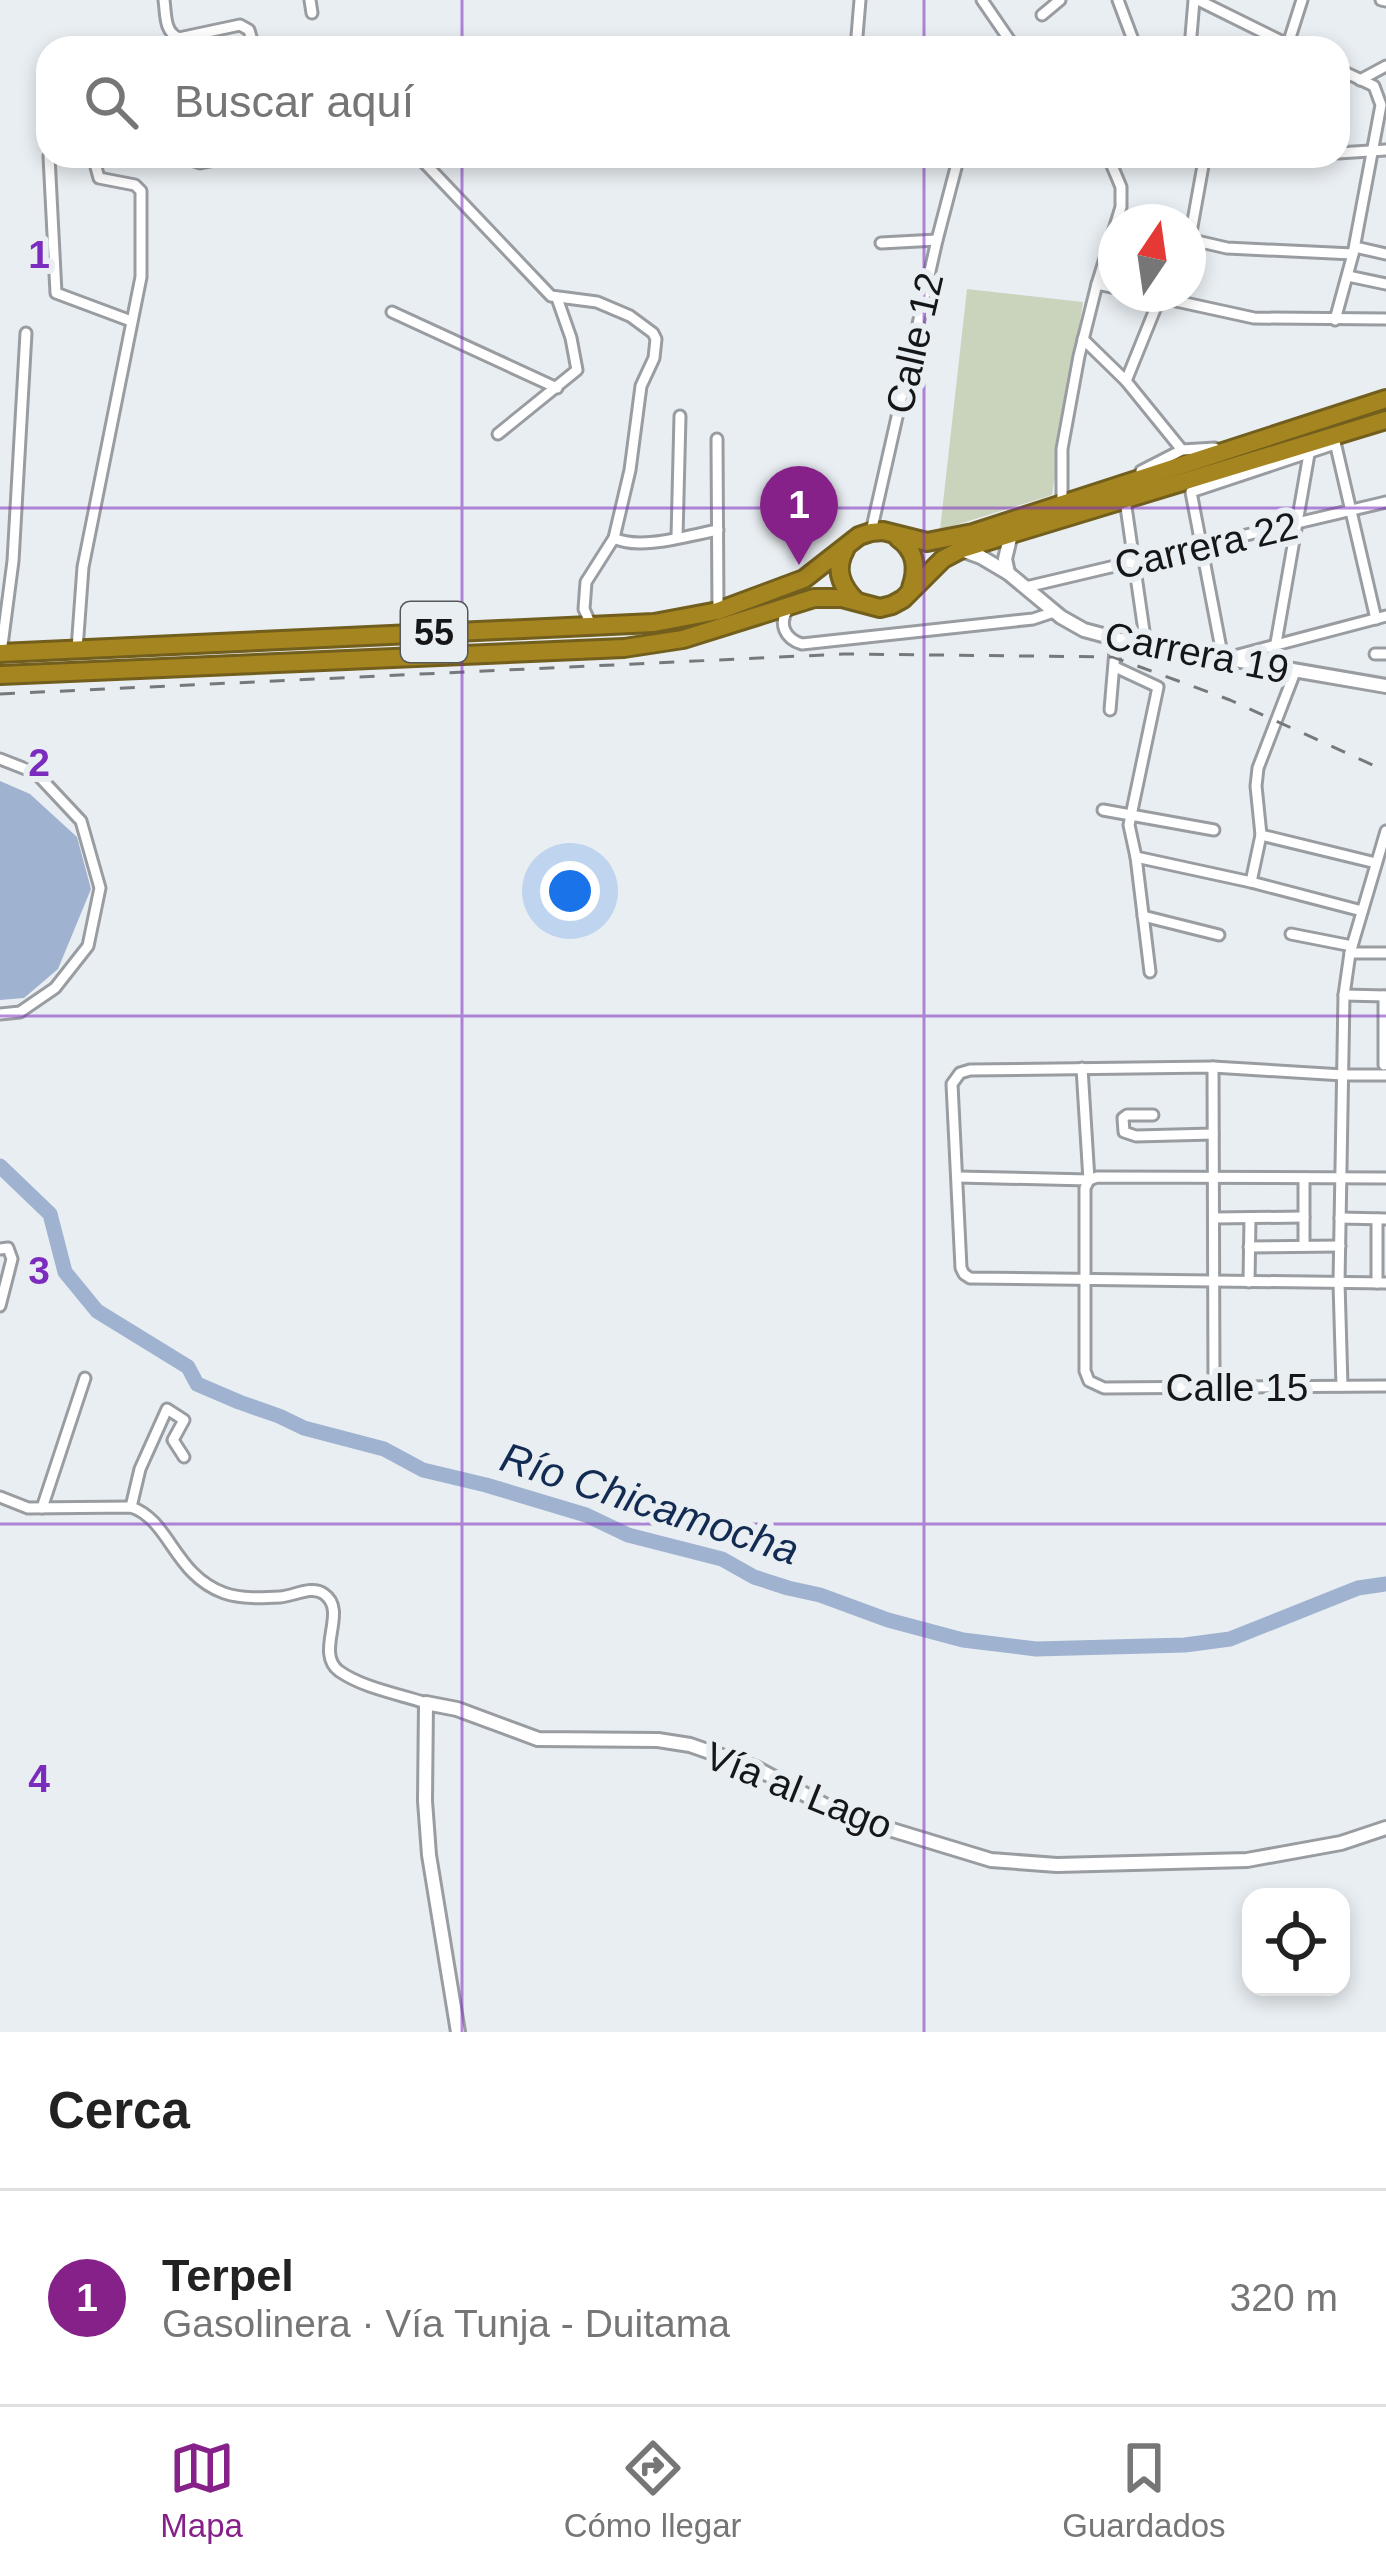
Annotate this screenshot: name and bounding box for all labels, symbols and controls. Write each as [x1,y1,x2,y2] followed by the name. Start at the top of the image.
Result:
[36,36,1350,168] search box
[78,69,144,135] icon: search
[174,76,414,127] text: Buscar aquí
[1098,204,1206,312] north arrow
[28,233,50,276] text: 1
[877,269,952,418] street label: Calle 12
[760,466,838,565] pin: 1
[1110,504,1302,587] street label: Carrera 22
[401,602,467,662] road number: 55
[1101,614,1293,691] street label: Carrera 19
[28,741,50,784] text: 2
[540,861,600,921] your location
[28,1249,50,1292] text: 3
[1165,1366,1309,1409] street label: Calle 15
[495,1433,805,1574] water label: Río Chicamocha
[699,1734,898,1847] street label: Vía al Lago
[28,1757,50,1800] text: 4
[1242,1888,1350,1996] map controls
[1242,1888,1350,1996] button: locate
[48,2082,190,2139] text: Cerca
[162,2250,294,2301] text: Terpel
[76,2276,98,2319] text: 1
[1230,2276,1338,2319] text: 320 m
[162,2302,730,2345] text: Gasolinera · Vía Tunja - Duitama
[160,2435,243,2545] tab: Mapa
[564,2435,742,2545] tab: Cómo llegar
[1062,2435,1226,2545] tab: Guardados

